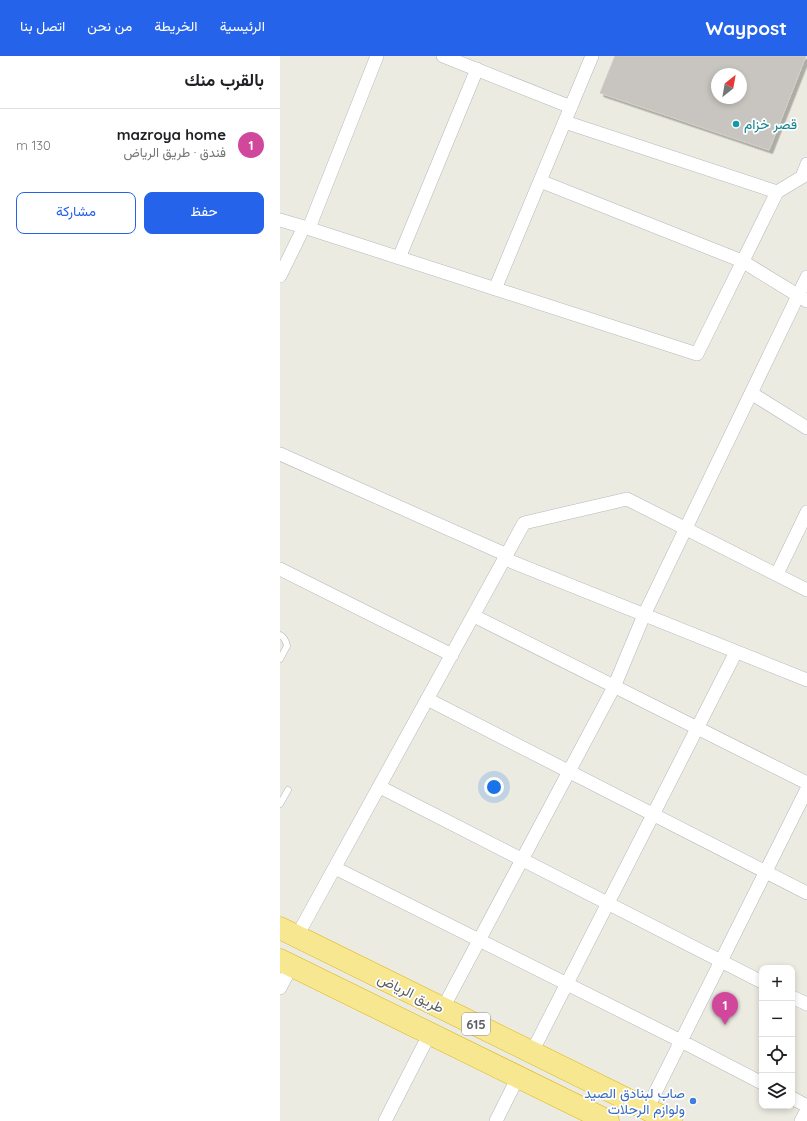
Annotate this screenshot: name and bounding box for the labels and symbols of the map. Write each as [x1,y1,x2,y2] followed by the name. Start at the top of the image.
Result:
[711,68,747,104] north arrow
[744,115,797,133] place label: قصر خزام
[731,119,741,129] marker: قصر خزام
[484,777,504,797] your location
[375,969,447,1017] street label: طريق الرياض
[712,992,738,1025] pin: 1
[462,1013,490,1035] road number: 615
[584,1084,685,1118] place label: صاب لبنادق الصيد ولوازم الرحلات
[688,1096,698,1106] marker: صاب لبنادق الصيد ولوازم الرحلات

